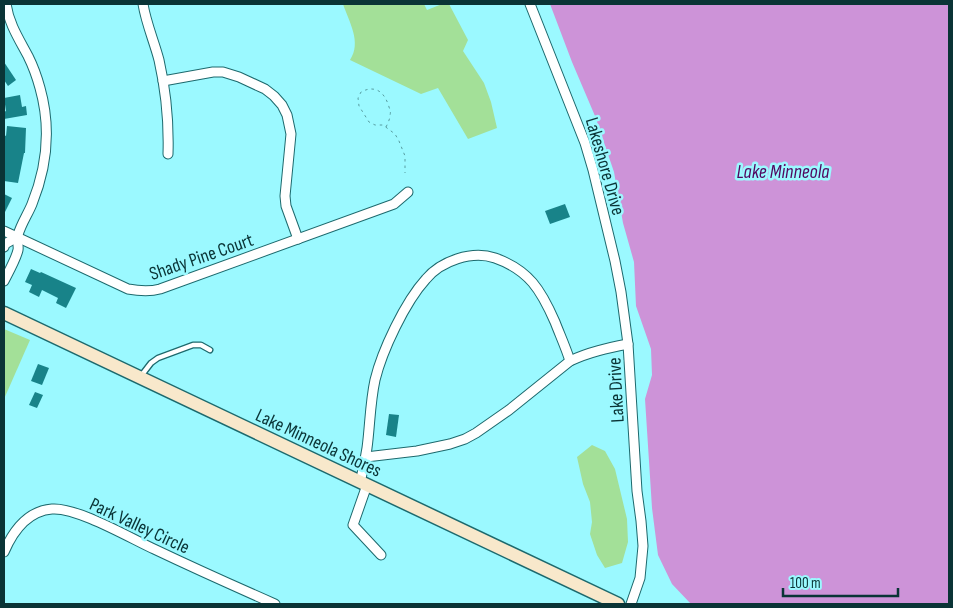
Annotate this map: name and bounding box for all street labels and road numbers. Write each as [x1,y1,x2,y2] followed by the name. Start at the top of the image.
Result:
[580,115,630,218] street label: Lakeshore Drive
[146,229,257,286] street label: Shady Pine Court
[603,357,630,423] street label: Lake Drive
[252,404,385,483] street label: Lake Minneola Shores
[86,493,193,560] street label: Park Valley Circle

